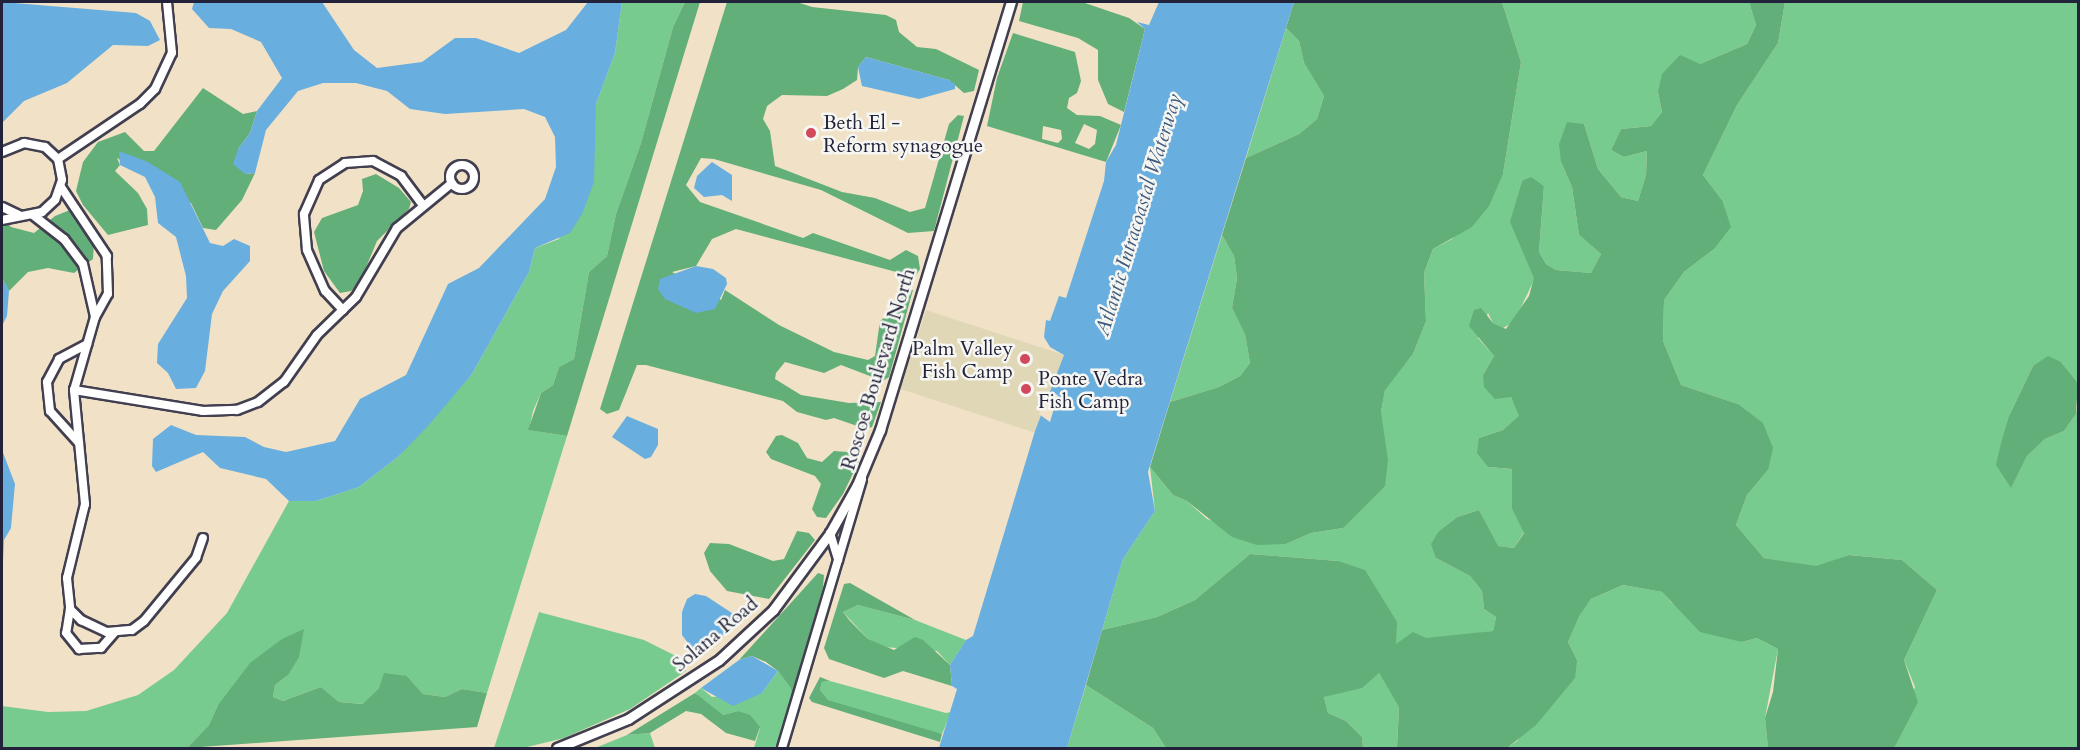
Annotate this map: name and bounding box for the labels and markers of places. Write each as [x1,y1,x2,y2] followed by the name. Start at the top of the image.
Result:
[823,110,983,157] place label: Beth El - Reform synagogue
[804,126,818,140] marker: Beth El - Reform synagogue
[912,336,1013,383] place label: Palm Valley Fish Camp
[1018,352,1032,366] marker: Palm Valley Fish Camp
[1038,366,1143,413] place label: Ponte Vedra Fish Camp
[1019,382,1033,396] marker: Ponte Vedra Fish Camp

